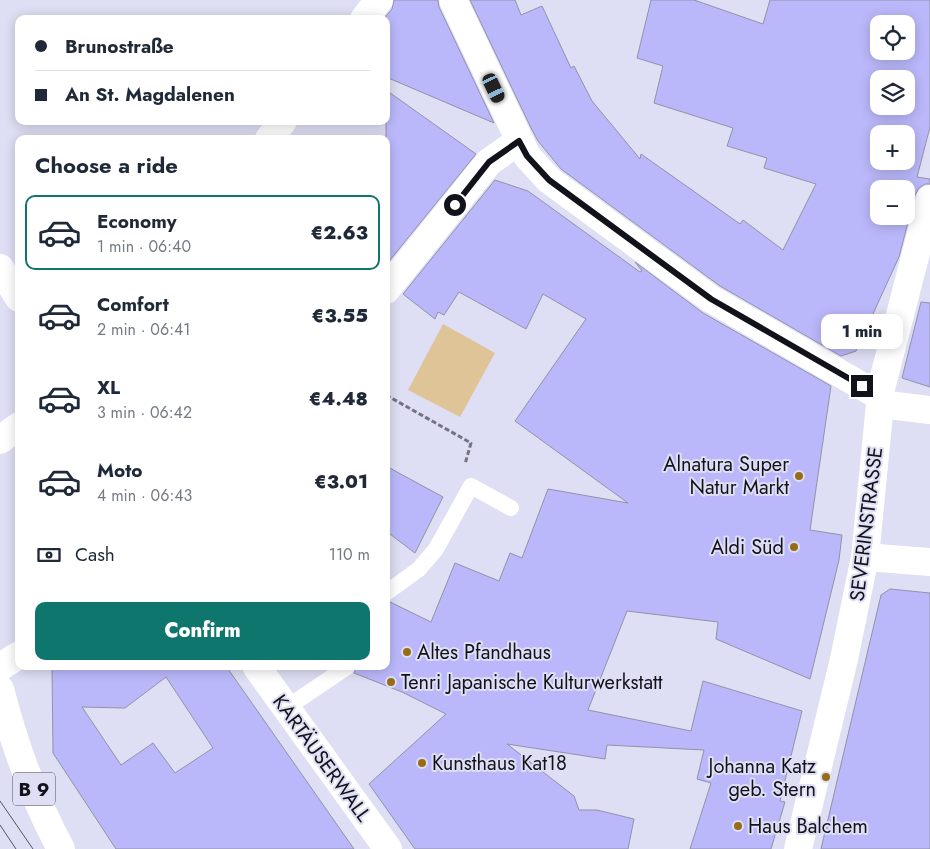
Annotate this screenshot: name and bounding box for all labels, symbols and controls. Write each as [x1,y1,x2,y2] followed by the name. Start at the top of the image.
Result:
[870,15,915,225] map controls
[870,15,915,60] button: locate
[65,33,174,60] text: Brunostraße
[870,70,915,115] button: layers
[480,71,507,105] car
[65,81,235,108] text: An St. Magdalenen
[870,125,915,170] button: +
[35,149,178,181] text: Choose a ride
[870,180,915,225] button: −
[444,194,466,216] route start
[97,208,177,235] text: Economy
[37,210,82,255] icon: car
[310,219,368,246] text: €2.63
[97,235,191,258] text: 1 min · 06:40
[97,291,169,318] text: Comfort
[37,293,82,338] icon: car
[312,302,368,329] text: €3.55
[821,314,903,348] callout: 1 min
[97,318,191,341] text: 2 min · 06:41
[842,320,882,343] text: 1 min
[97,374,120,401] text: XL
[851,375,873,397] route end
[37,376,82,421] icon: car
[309,385,368,412] text: €4.48
[97,401,192,424] text: 3 min · 06:42
[843,445,890,603] street label: SEVERINSTRASSE
[663,450,789,502] place label: Alnatura Super Natur Markt
[97,457,142,484] text: Moto
[37,459,82,504] icon: car
[314,468,368,495] text: €3.01
[793,470,805,482] marker: Alnatura Super Natur Markt
[97,484,192,507] text: 4 min · 06:43
[711,533,784,562] place label: Aldi Süd
[35,541,63,569] icon: cash
[75,541,115,568] text: Cash
[788,541,800,553] marker: Aldi Süd
[329,543,370,566] text: 110 m
[35,602,370,660] button: Confirm
[417,638,551,667] place label: Altes Pfandhaus
[401,646,413,658] marker: Altes Pfandhaus
[401,668,663,697] place label: Tenri Japanische Kulturwerkstatt
[385,676,397,688] marker: Tenri Japanische Kulturwerkstatt
[266,689,378,828] street label: KARTÄUSERWALL
[432,749,567,778] place label: Kunsthaus Kat18
[706,752,816,804] place label: Johanna Katz geb. Stern
[416,757,428,769] marker: Kunsthaus Kat18
[820,771,832,783] marker: Johanna Katz geb. Stern
[13,772,55,806] road number: B 9
[748,812,868,841] place label: Haus Balchem
[732,820,744,832] marker: Haus Balchem

